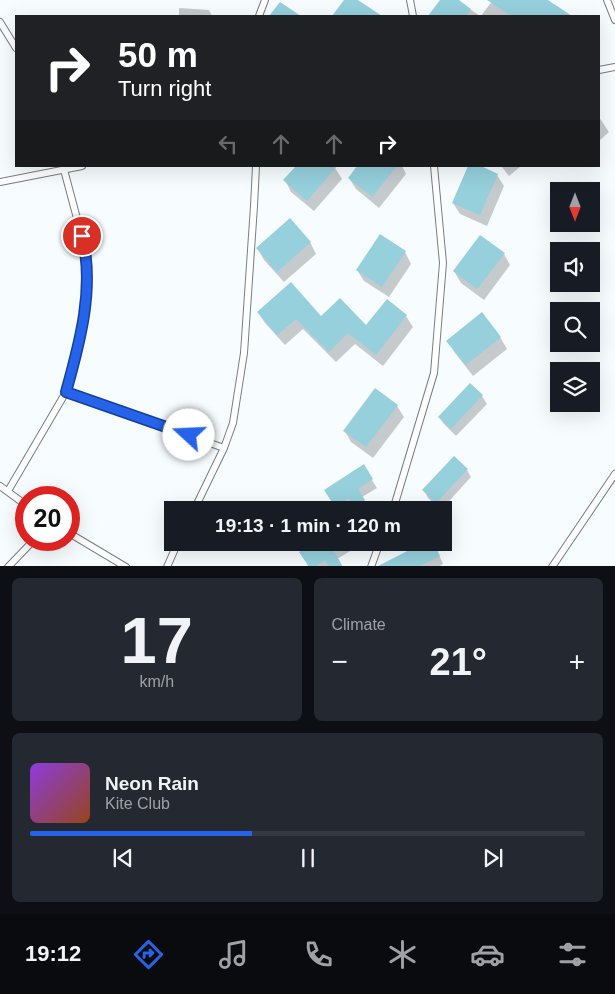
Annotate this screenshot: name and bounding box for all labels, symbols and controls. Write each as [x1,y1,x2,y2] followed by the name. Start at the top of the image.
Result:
[35,35,100,100] icon: right
[118,35,198,74] text: 50 m
[118,76,211,101] text: Turn right
[214,130,242,158] icon: left
[267,130,295,158] icon: ahead
[320,130,348,158] icon: ahead
[373,130,401,158] icon: right
[550,182,600,232] north arrow
[550,182,600,412] map controls
[61,215,103,257] pin
[68,222,96,250] icon: arrive
[550,242,600,292] button: sound
[550,302,600,352] button: search
[550,362,600,412] button: layers
[162,408,214,460] position arrow
[15,486,80,551] speed limit sign: 20
[215,515,401,536] text: 19:13 · 1 min · 120 m
[121,604,193,677] text: 17
[332,616,386,633] text: Climate
[430,641,487,683] text: 21°
[332,646,348,677] text: −
[569,646,585,677] text: +
[139,673,174,690] text: km/h
[105,773,199,794] text: Neon Rain
[105,795,170,812] text: Kite Club
[109,844,137,872] icon: previous
[294,844,322,872] icon: pause
[479,844,507,872] icon: next
[131,937,166,972] icon: directions
[216,937,251,972] icon: music
[301,937,336,972] icon: phone
[385,937,420,972] icon: climate
[470,937,505,972] icon: car
[555,937,590,972] icon: filters
[25,941,81,966] text: 19:12

